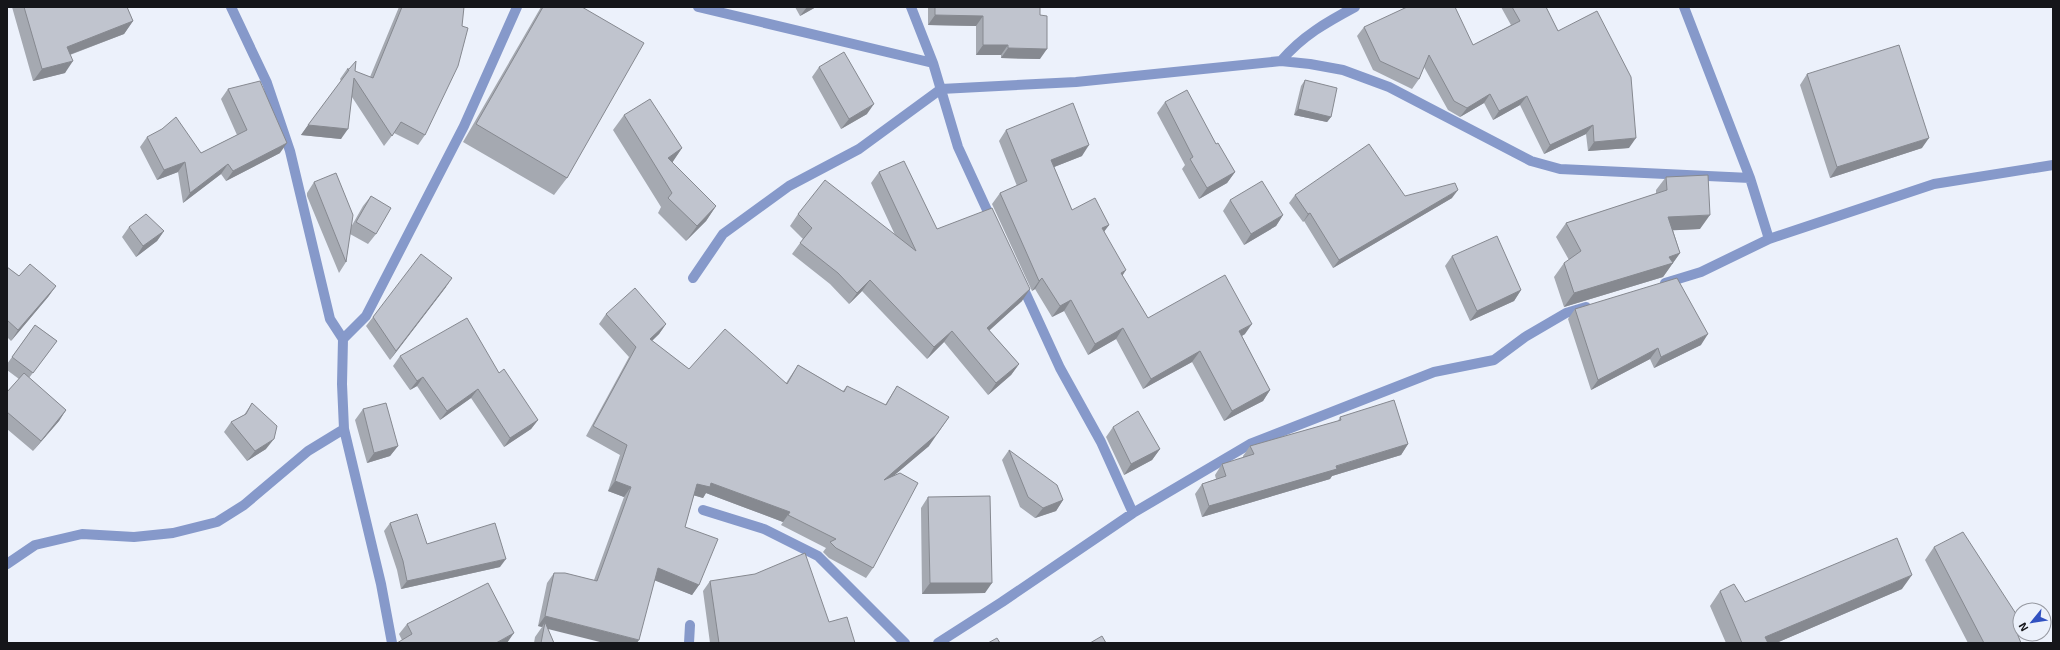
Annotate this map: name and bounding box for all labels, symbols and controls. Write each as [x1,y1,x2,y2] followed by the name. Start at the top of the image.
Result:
[2012,602,2052,642] north arrow
[2015,621,2031,634] text: N

